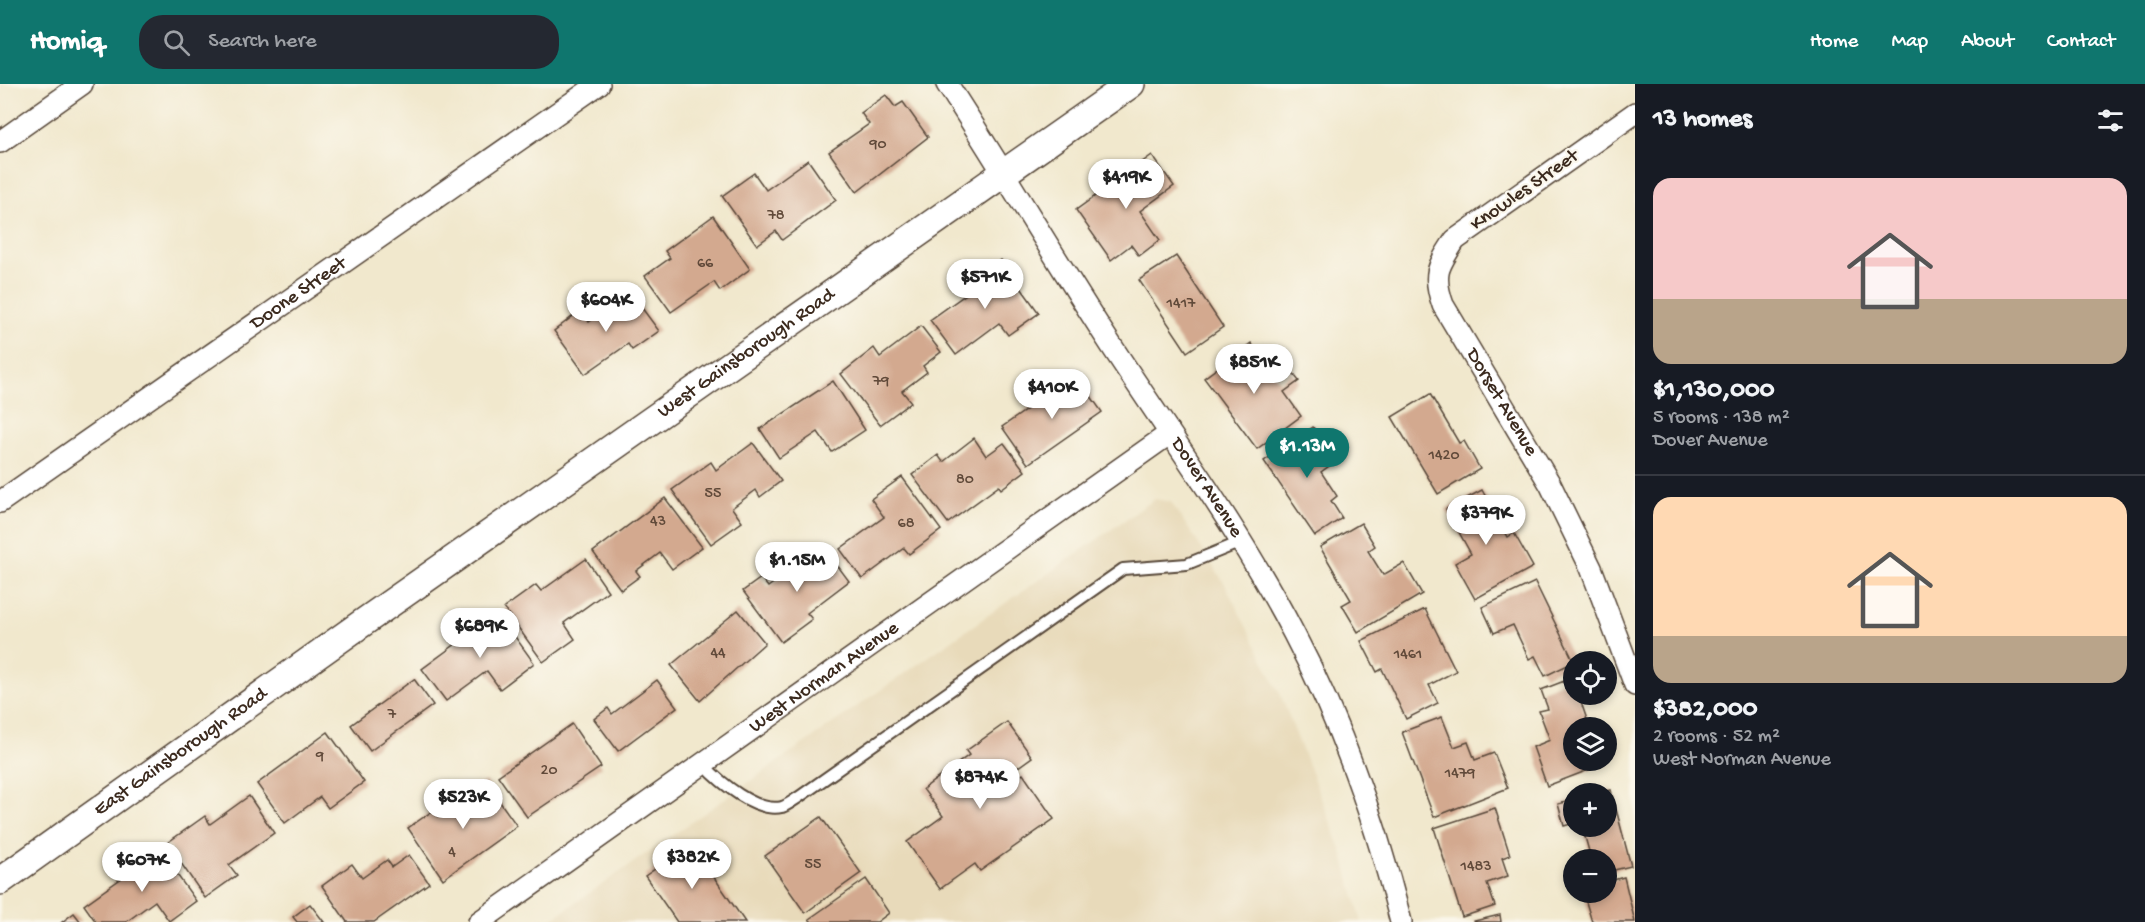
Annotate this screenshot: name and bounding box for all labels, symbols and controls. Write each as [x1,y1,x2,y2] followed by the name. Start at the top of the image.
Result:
[139,15,559,69] search box
[30,26,103,59] text: Homiq
[160,26,193,59] icon: search
[208,29,317,55] text: Search here
[1810,30,1858,55] text: Home
[1891,30,1928,55] text: Map
[1961,30,2014,55] text: About
[2047,30,2115,55] text: Contact
[2094,104,2127,137] icon: filters
[1653,105,1752,136] text: 13 homes
[868,136,887,155] house number: 90
[1467,144,1585,237] street label: Knowles Street
[1084,159,1168,210] pin: $419K
[1102,167,1150,190] text: $419K
[766,207,785,226] house number: 78
[1836,217,1944,325] icon: home
[244,251,352,336] street label: Doone Street
[697,255,714,274] house number: 66
[943,259,1027,310] pin: $571K
[961,267,1010,290] text: $571K
[564,282,648,333] pin: $604K
[654,282,841,424] street label: West Gainsborough Road
[581,290,631,313] text: $604K
[1166,295,1196,314] house number: 1417
[1459,343,1543,461] street label: Dorset Avenue
[1212,344,1296,395] pin: $851K
[1229,352,1279,375] text: $851K
[1010,369,1094,420] pin: $410K
[872,373,889,392] house number: 79
[1653,376,1775,407] text: $1,130,000
[1028,377,1076,400] text: $410K
[1653,407,1790,430] text: 5 rooms · 138 m²
[1258,428,1356,479] pin: $1.13M
[1653,430,1768,453] text: Dover Avenue
[1164,432,1248,543] street label: Dover Avenue
[1279,436,1335,459] text: $1.13M
[1428,447,1459,466] house number: 1420
[956,471,974,490] house number: 80
[705,485,721,504] house number: 55
[1444,495,1528,546] pin: $379K
[1461,503,1511,526] text: $379K
[650,513,666,532] house number: 43
[898,515,915,534] house number: 68
[1836,536,1944,644] icon: home
[748,542,846,593] pin: $1.15M
[769,550,825,573] text: $1.15M
[438,608,522,659] pin: $689K
[454,616,506,639] text: $689K
[745,617,904,739] street label: West Norman Avenue
[710,645,726,664] house number: 44
[1393,646,1422,665] house number: 1461
[1563,651,1617,903] map controls
[1563,651,1617,705] button: locate
[90,681,274,822] street label: East Gainsborough Road
[1653,695,1758,726] text: $382,000
[387,706,397,725] house number: 7
[1563,717,1617,771] button: layers
[1653,726,1780,749] text: 2 rooms · 52 m²
[315,748,324,767] house number: 9
[1653,749,1831,772] text: West Norman Avenue
[938,759,1022,810] pin: $874K
[541,762,557,781] house number: 20
[1444,765,1475,784] house number: 1479
[955,767,1005,790] text: $874K
[421,779,505,830] pin: $523K
[1563,783,1617,837] button: +
[438,787,488,810] text: $523K
[650,839,734,890] pin: $382K
[100,842,184,893] pin: $607K
[448,844,456,863] house number: 4
[666,847,718,870] text: $382K
[1563,849,1617,903] button: −
[116,850,168,873] text: $607K
[805,856,821,875] house number: 55
[1459,858,1492,877] house number: 1483

